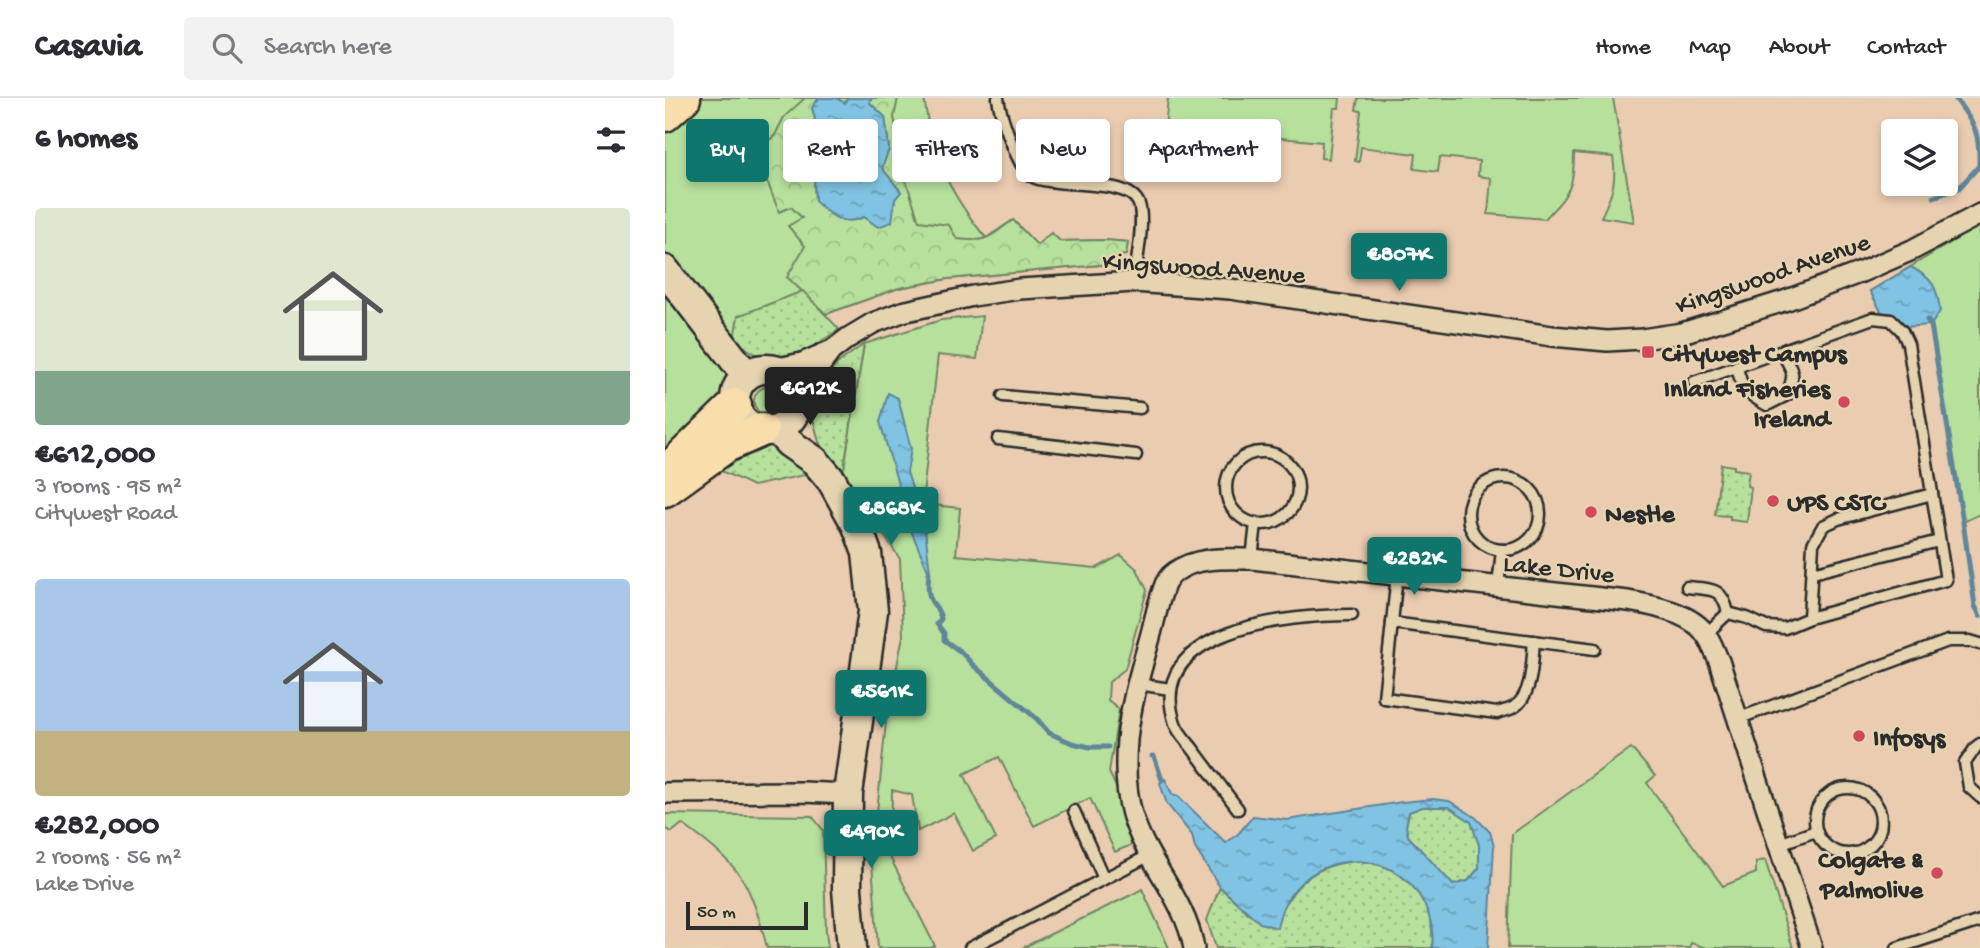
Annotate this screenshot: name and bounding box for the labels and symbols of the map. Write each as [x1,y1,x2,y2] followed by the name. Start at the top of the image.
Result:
[1672,228,1875,324] street label: Kingswood Avenue
[1350,234,1448,293] pin: €807K
[1101,248,1307,293] street label: Kingswood Avenue
[1662,341,1848,372] place label: Citywest Campus
[1640,344,1656,360] marker: Citywest Campus
[761,368,859,427] pin: €612K
[1664,376,1833,437] place label: Inland Fisheries Ireland
[1836,394,1852,410] marker: Inland Fisheries Ireland
[842,488,940,547] pin: €868K
[1787,490,1888,521] place label: UPS CSTC
[1765,493,1781,509] marker: UPS CSTC
[1605,501,1676,532] place label: Nestle
[1583,504,1599,520] marker: Nestle
[1365,538,1463,597] pin: €282K
[1501,550,1616,593] street label: Lake Drive
[832,670,930,730] pin: €561K
[1873,725,1946,756] place label: Infosys
[1851,728,1867,744] marker: Infosys
[822,810,920,870] pin: €490K
[1818,847,1925,908] place label: Colgate & Palmolive
[1929,865,1945,881] marker: Colgate & Palmolive
[686,899,809,931] scale bar

